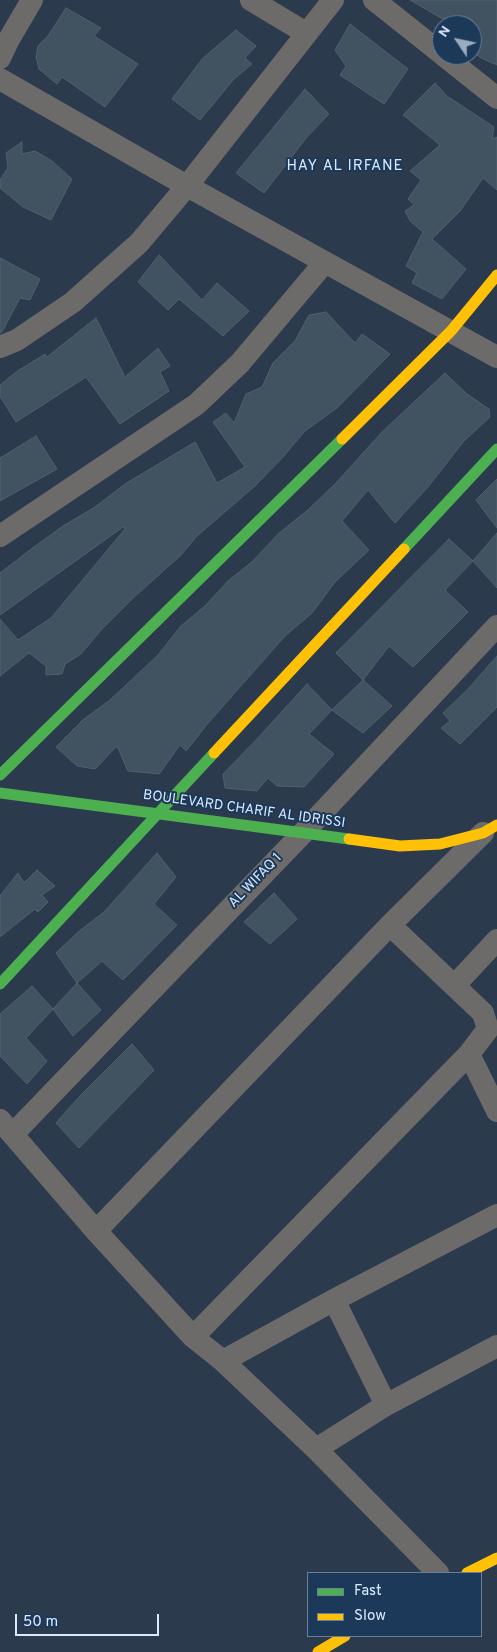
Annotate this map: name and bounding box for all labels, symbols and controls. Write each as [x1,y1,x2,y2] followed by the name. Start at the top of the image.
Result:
[432,15,482,65] north arrow
[435,23,455,41] text: N
[285,158,405,176] district label: HAY AL IRFANE
[142,787,346,833] street label: BOULEVARD CHARIF AL IDRISSI
[226,850,286,912] street label: AL WIFAQ 1
[307,1572,482,1637] legend
[354,1582,382,1601] text: Fast
[18,1604,161,1636] scale bar
[354,1607,386,1626] text: Slow
[23,1613,58,1632] text: 50 m

